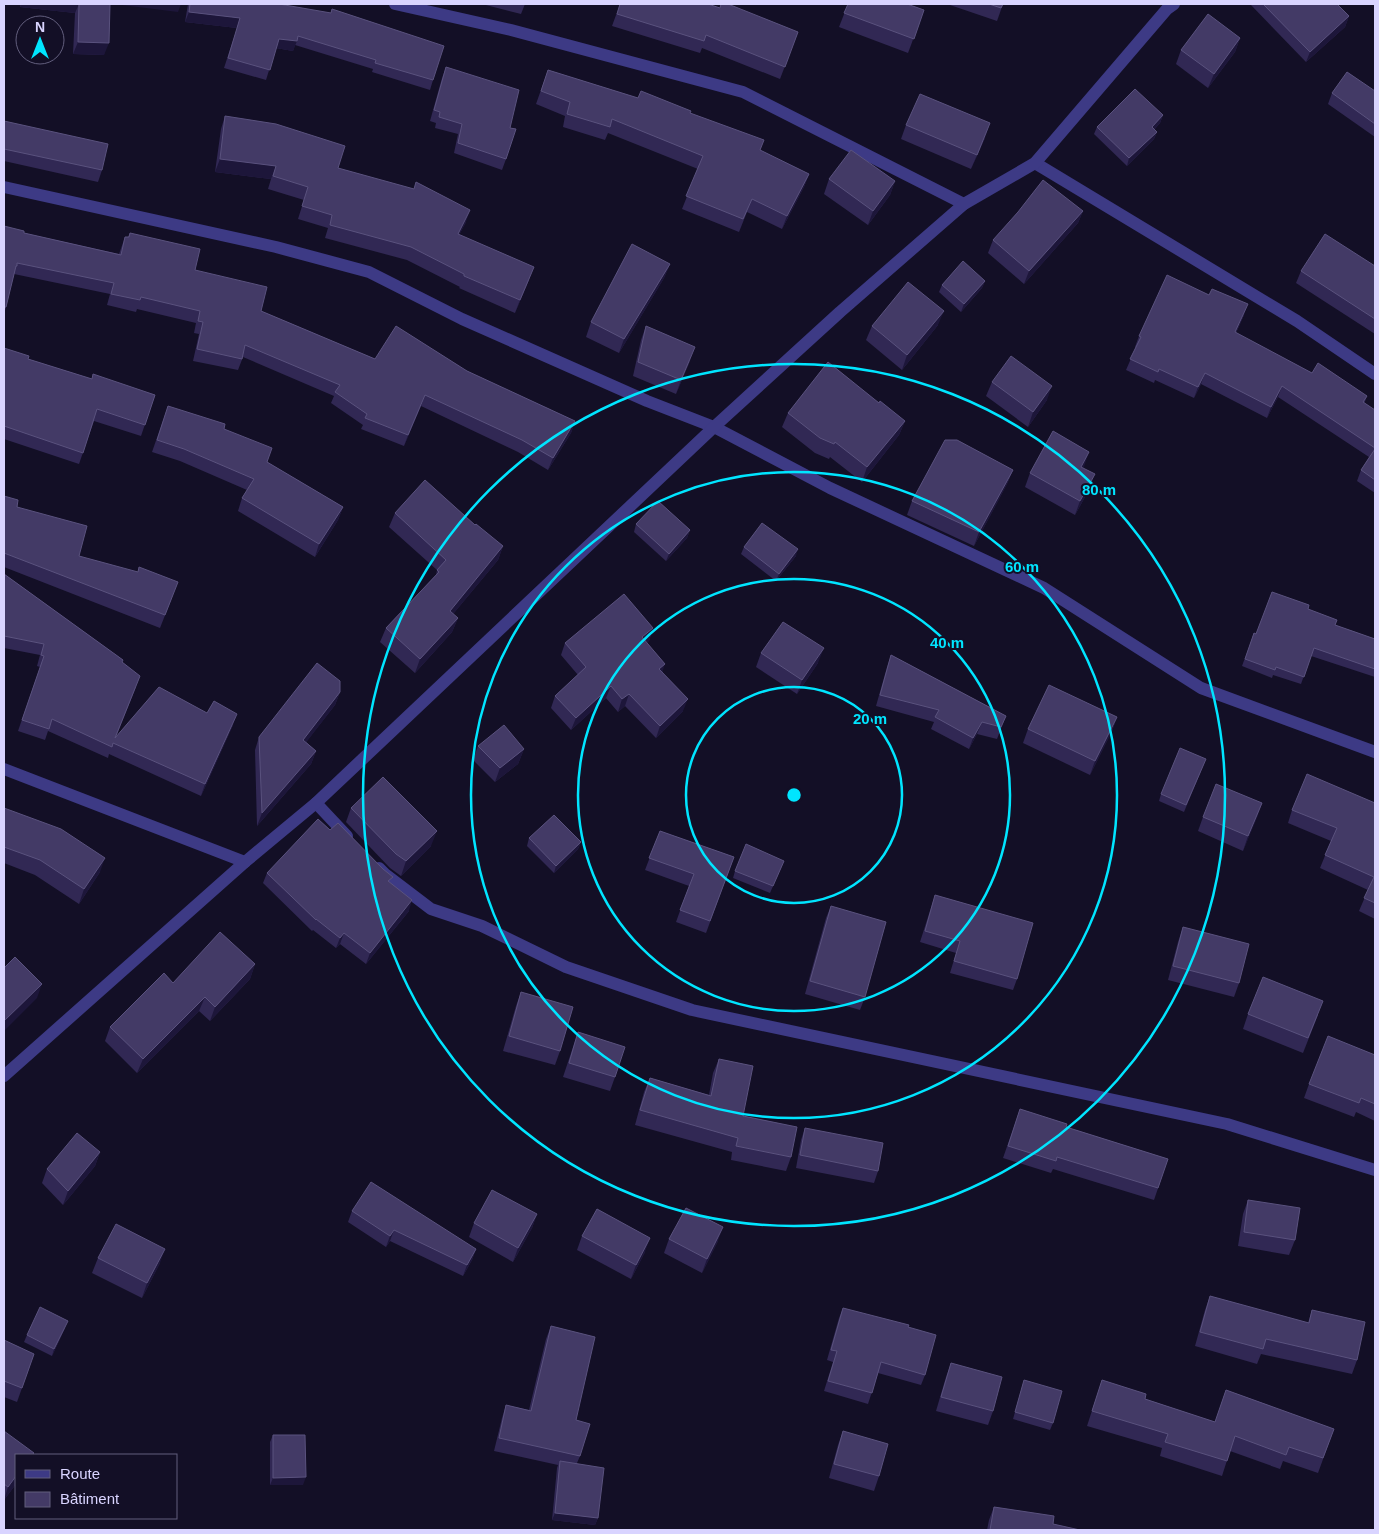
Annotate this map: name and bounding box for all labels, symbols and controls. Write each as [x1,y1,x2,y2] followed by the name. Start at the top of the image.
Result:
[15,15,65,65] north arrow
[35,19,45,35] text: N
[1082,481,1116,498] text: 80 m
[1005,558,1039,575] text: 60 m
[930,634,964,651] text: 40 m
[853,710,887,727] text: 20 m
[785,786,803,804] centre of rings
[15,1454,178,1519] legend
[60,1465,100,1482] text: Route
[60,1490,120,1507] text: Bâtiment

